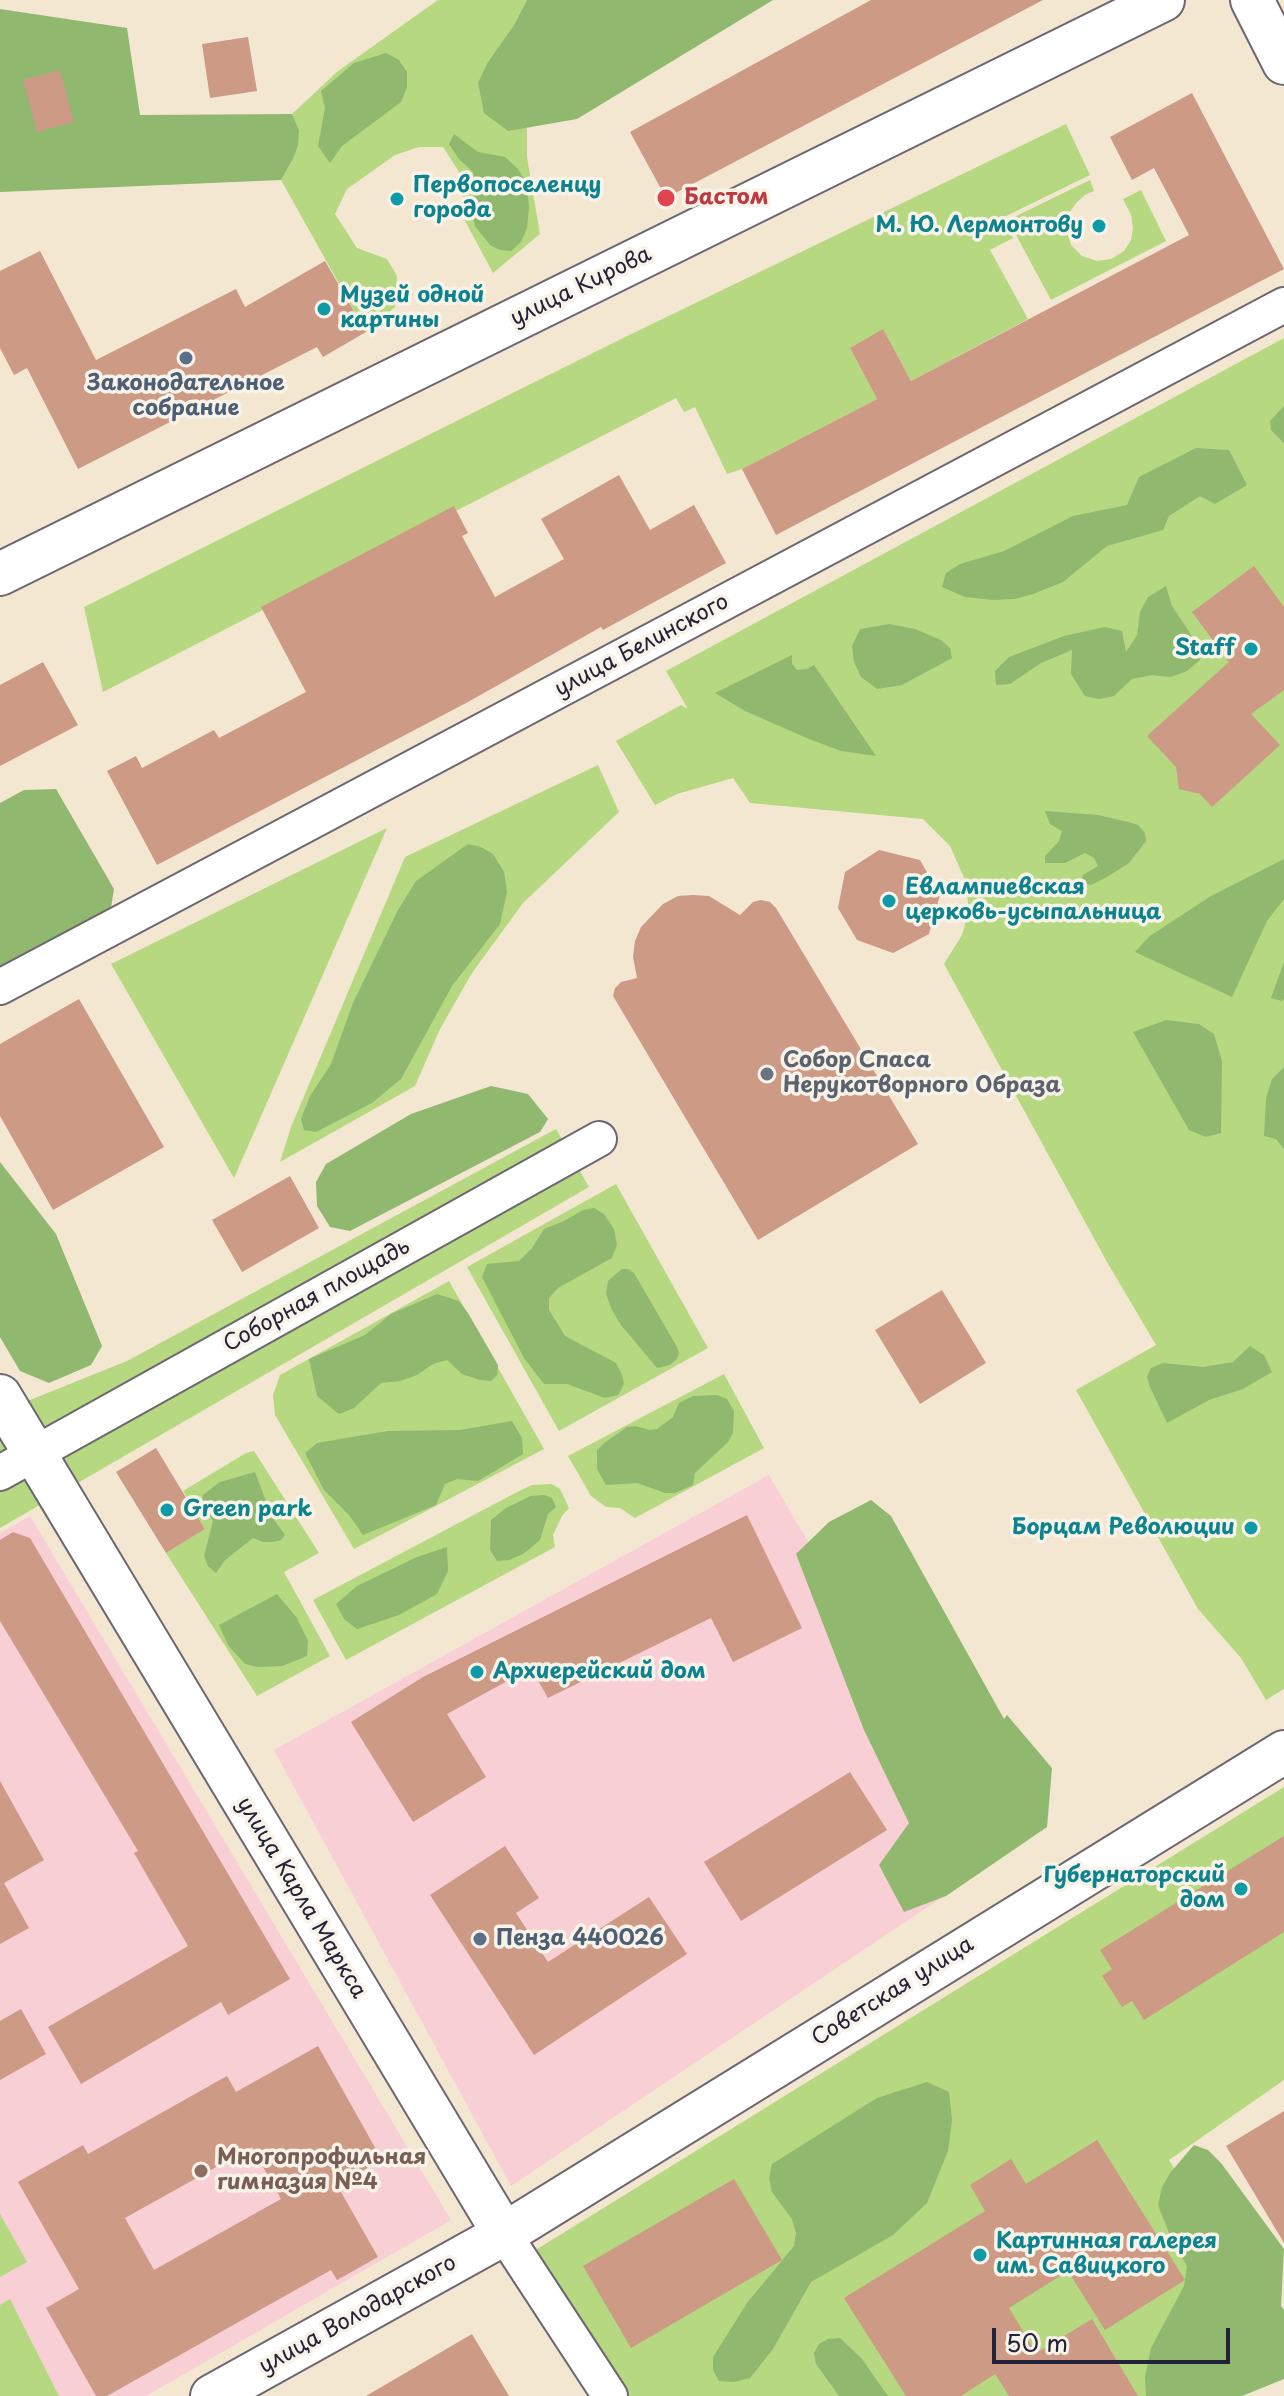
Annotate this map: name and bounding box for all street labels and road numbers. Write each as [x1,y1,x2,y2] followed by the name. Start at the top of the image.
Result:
[506,241,656,333] street label: улица Кирова
[550,589,734,703] street label: улица Белинского
[219,1234,415,1358] street label: Соборная площадь
[230,1793,372,2003] street label: улица Карла Маркса
[807,1932,979,2052] street label: Советская улица
[255,2250,461,2380] street label: улица Володарского

